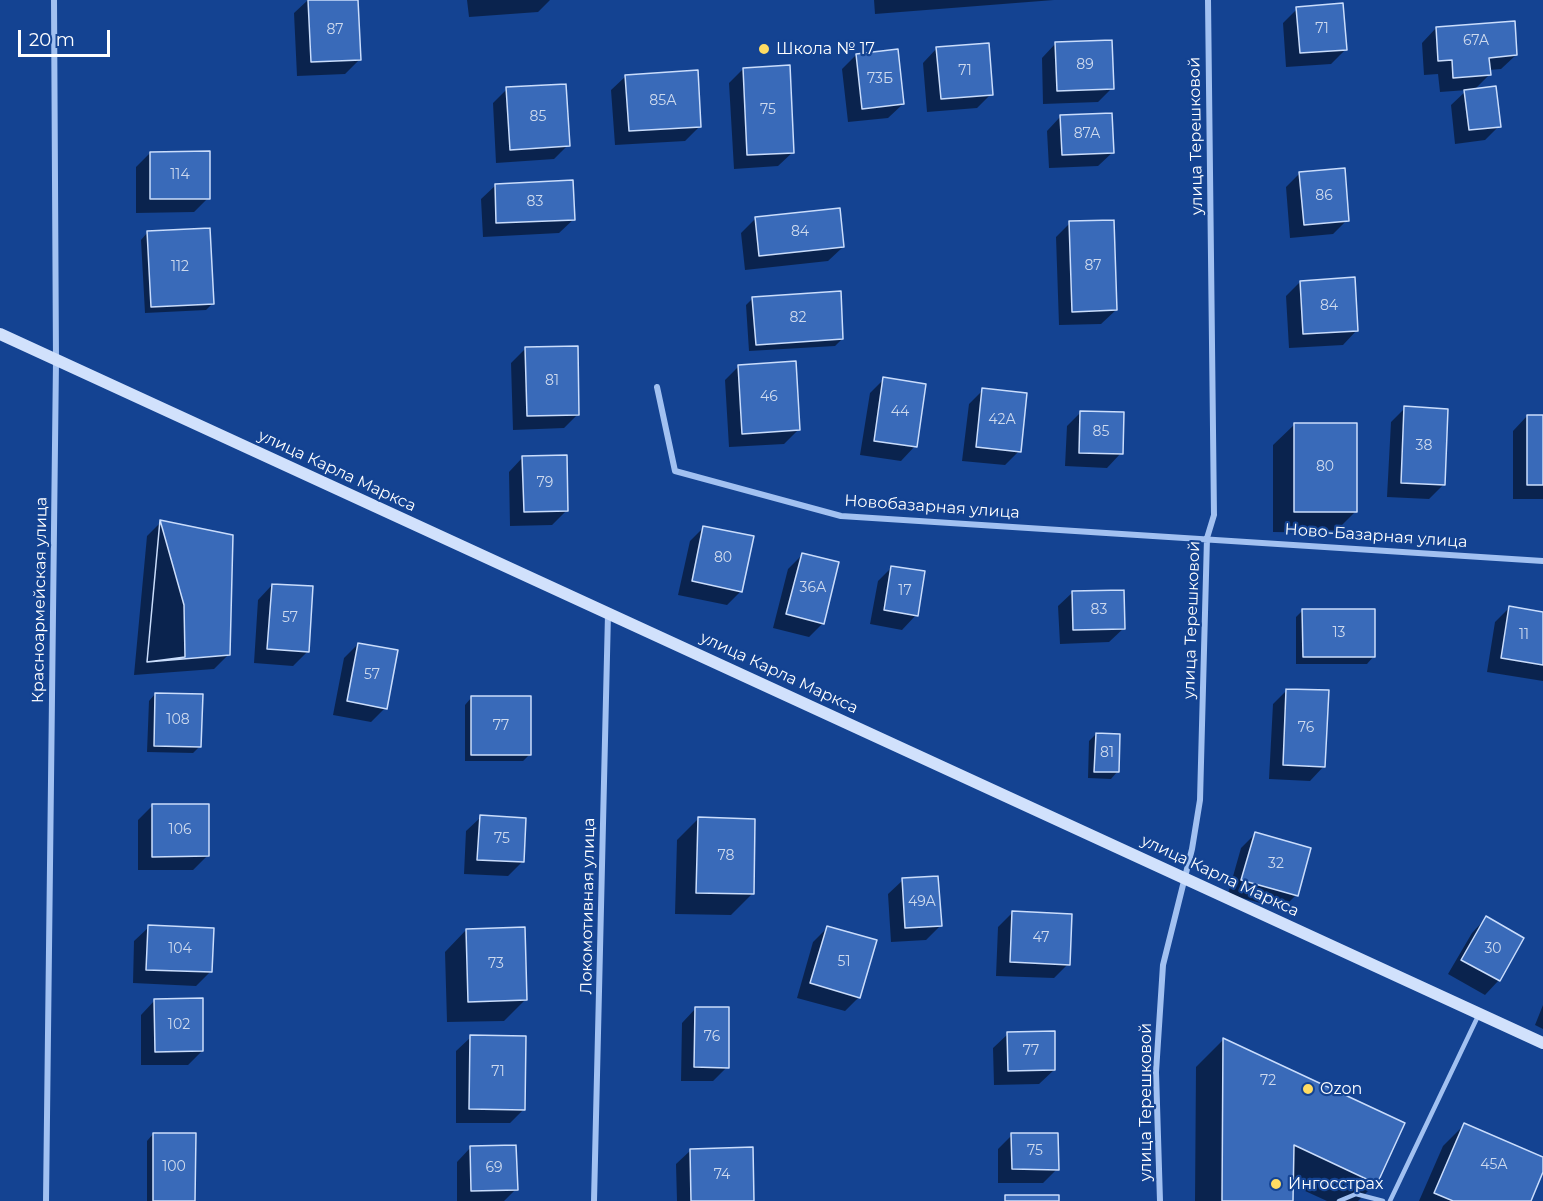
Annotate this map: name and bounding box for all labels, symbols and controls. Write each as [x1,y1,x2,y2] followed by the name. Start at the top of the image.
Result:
[21,18,112,56] scale bar
[1315,21,1329,37] house number: 71
[326,22,344,38] house number: 87
[29,29,75,51] text: 20 m
[1463,33,1489,49] house number: 67А
[776,39,875,59] place label: Школа № 17
[757,42,771,56] marker: Школа № 17
[1076,57,1094,73] house number: 89
[1185,57,1207,215] street label: улица Терешковой
[958,63,972,79] house number: 71
[867,71,893,87] house number: 73Б
[649,93,677,109] house number: 85А
[760,102,776,118] house number: 75
[530,109,546,125] house number: 85
[1074,126,1100,142] house number: 87А
[170,167,190,183] house number: 114
[1315,188,1333,204] house number: 86
[527,194,543,210] house number: 83
[791,224,809,240] house number: 84
[1084,258,1102,274] house number: 87
[171,259,189,275] house number: 112
[1320,298,1338,314] house number: 84
[790,310,806,326] house number: 82
[545,373,559,389] house number: 81
[760,389,778,405] house number: 46
[891,404,909,420] house number: 44
[988,412,1016,428] house number: 42А
[1093,424,1109,440] house number: 85
[255,426,419,516] street label: улица Карла Маркса
[1416,438,1432,454] house number: 38
[1316,459,1334,475] house number: 80
[537,475,553,491] house number: 79
[844,491,1020,523] street label: Новобазарная улица
[29,497,51,703] street label: Красноармейская улица
[1284,520,1468,552] street label: Ново-Базарная улица
[1180,541,1204,699] street label: улица Терешковой
[714,550,732,566] house number: 80
[800,580,826,596] house number: 36А
[898,583,912,599] house number: 17
[1091,602,1107,618] house number: 83
[282,610,298,626] house number: 57
[1333,625,1345,641] house number: 13
[1519,627,1529,643] house number: 11
[697,628,861,718] street label: улица Карла Маркса
[364,667,380,683] house number: 57
[166,712,190,728] house number: 108
[493,718,509,734] house number: 77
[1298,720,1314,736] house number: 76
[1100,745,1114,761] house number: 81
[577,817,599,995] street label: Локомотивная улица
[169,822,191,838] house number: 106
[494,831,510,847] house number: 75
[1138,831,1302,921] street label: улица Карла Маркса
[718,848,734,864] house number: 78
[1268,856,1284,872] house number: 32
[908,894,936,910] house number: 49А
[1033,930,1049,946] house number: 47
[168,941,192,957] house number: 104
[1484,941,1502,957] house number: 30
[838,954,850,970] house number: 51
[488,956,504,972] house number: 73
[168,1017,190,1033] house number: 102
[1136,1023,1156,1181] street label: улица Терешковой
[704,1029,720,1045] house number: 76
[1023,1043,1039,1059] house number: 77
[491,1064,505,1080] house number: 71
[1260,1073,1276,1089] house number: 72
[1320,1079,1362,1099] place label: Ozon
[1301,1082,1315,1096] marker: Ozon
[1027,1143,1043,1159] house number: 75
[1480,1157,1508,1173] house number: 45А
[162,1159,186,1175] house number: 100
[485,1160,503,1176] house number: 69
[714,1167,730,1183] house number: 74
[1288,1174,1383,1194] place label: Ингосстрах
[1269,1177,1283,1191] marker: Ингосстрах

